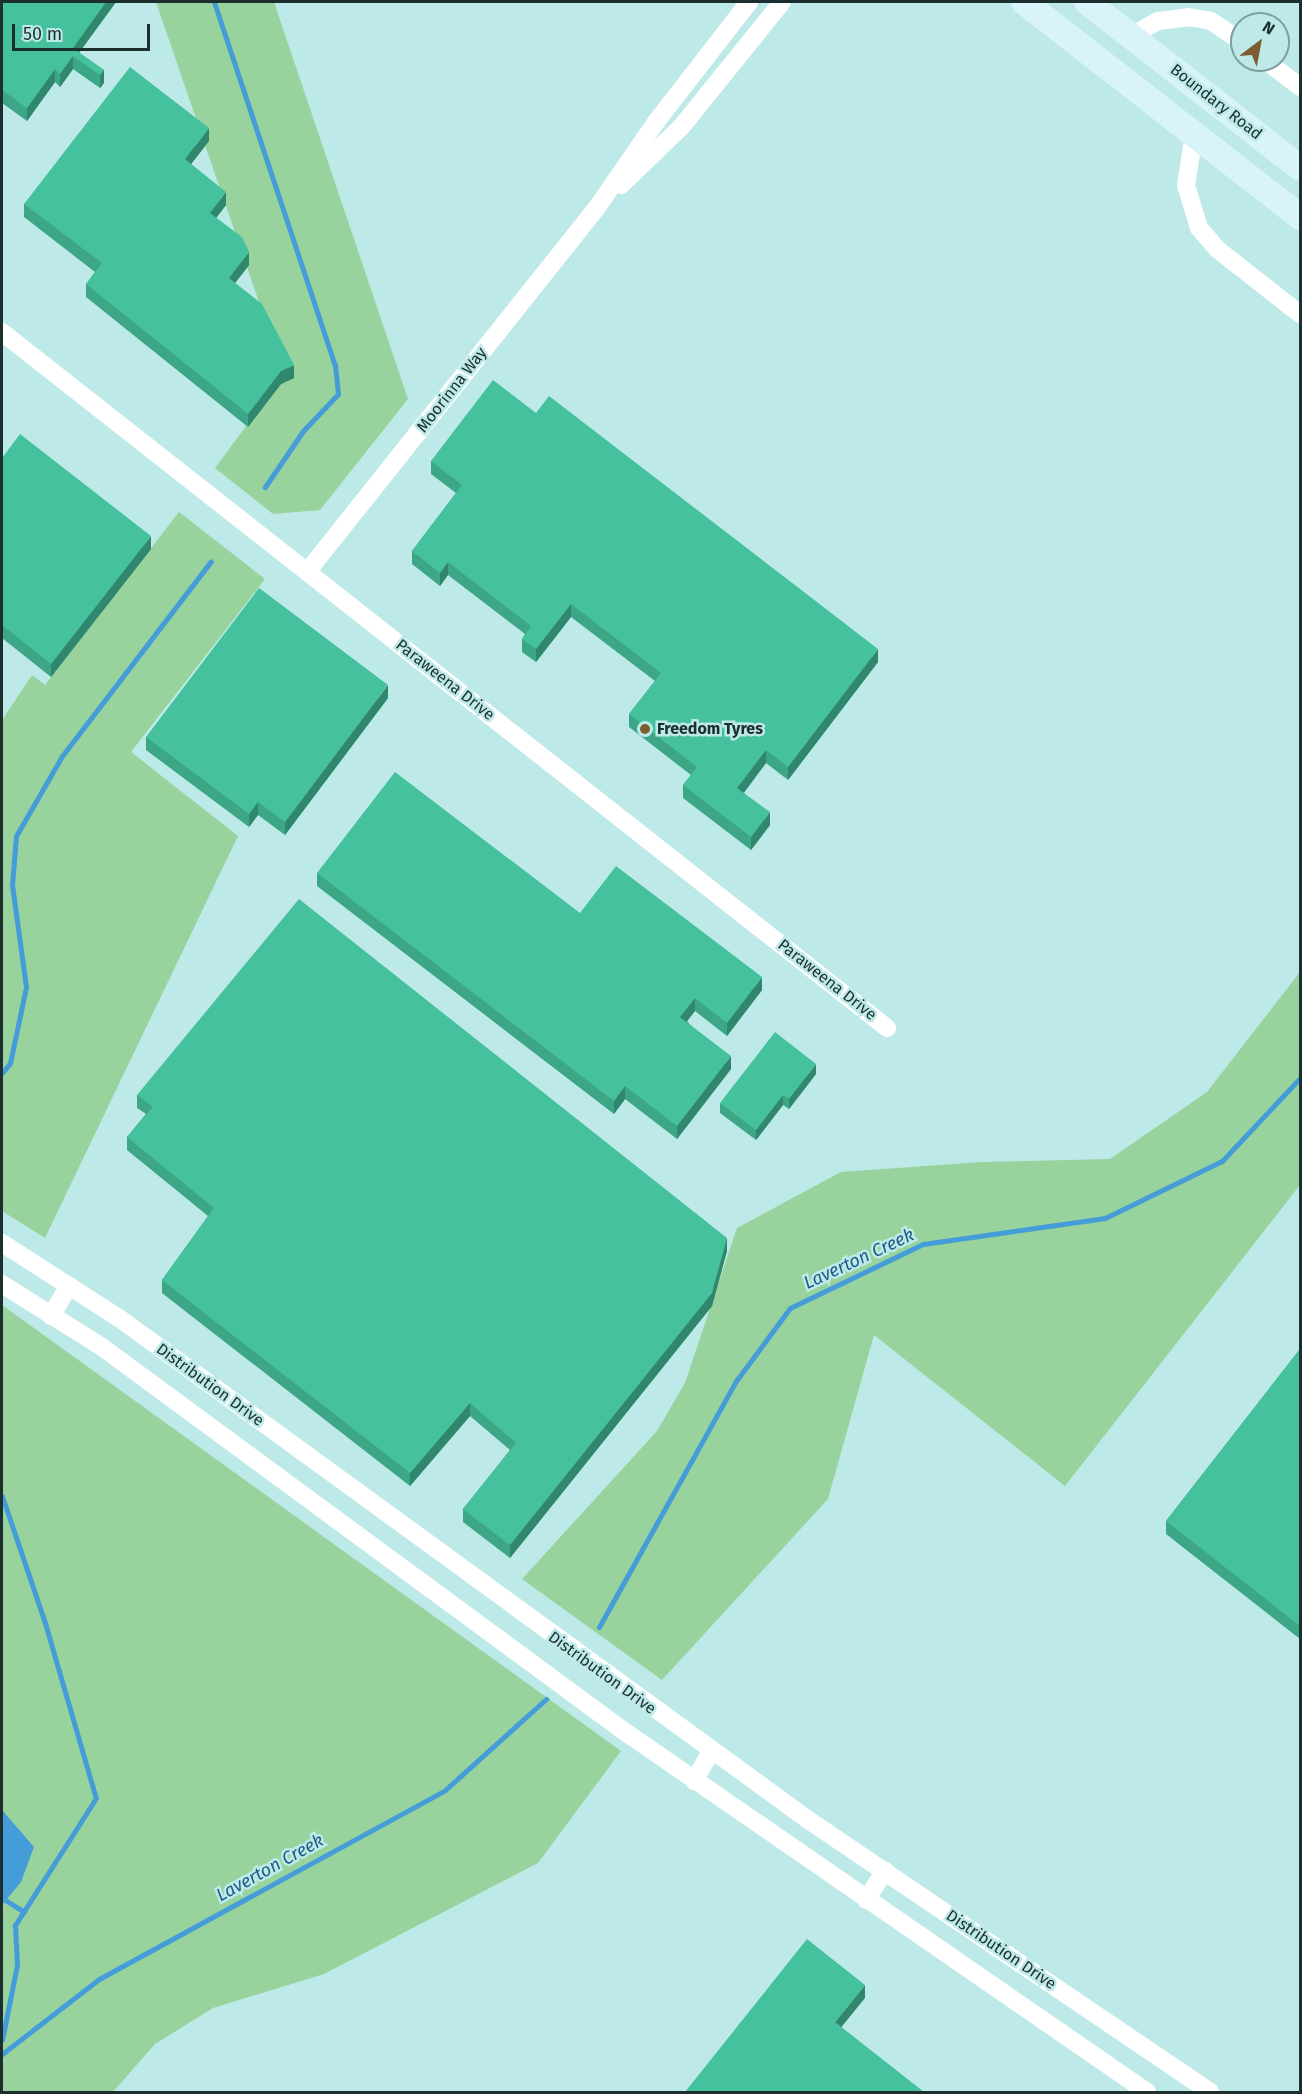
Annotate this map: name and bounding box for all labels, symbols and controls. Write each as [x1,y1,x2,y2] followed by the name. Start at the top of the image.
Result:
[15,12,153,50] scale bar
[1230,12,1290,72] north arrow
[1259,17,1278,39] text: N
[23,23,62,45] text: 50 m
[1166,60,1266,144] street label: Boundary Road
[413,344,491,436] street label: Moorinna Way
[392,635,498,725] street label: Paraweena Drive
[657,719,763,739] place label: Freedom Tyres
[638,722,652,736] marker: Freedom Tyres
[774,935,880,1025] street label: Paraweena Drive
[800,1224,918,1294] water label: Laverton Creek
[152,1340,268,1430] street label: Distribution Drive
[544,1628,660,1718] street label: Distribution Drive
[213,1830,327,1906] water label: Laverton Creek
[942,1906,1060,1994] street label: Distribution Drive

